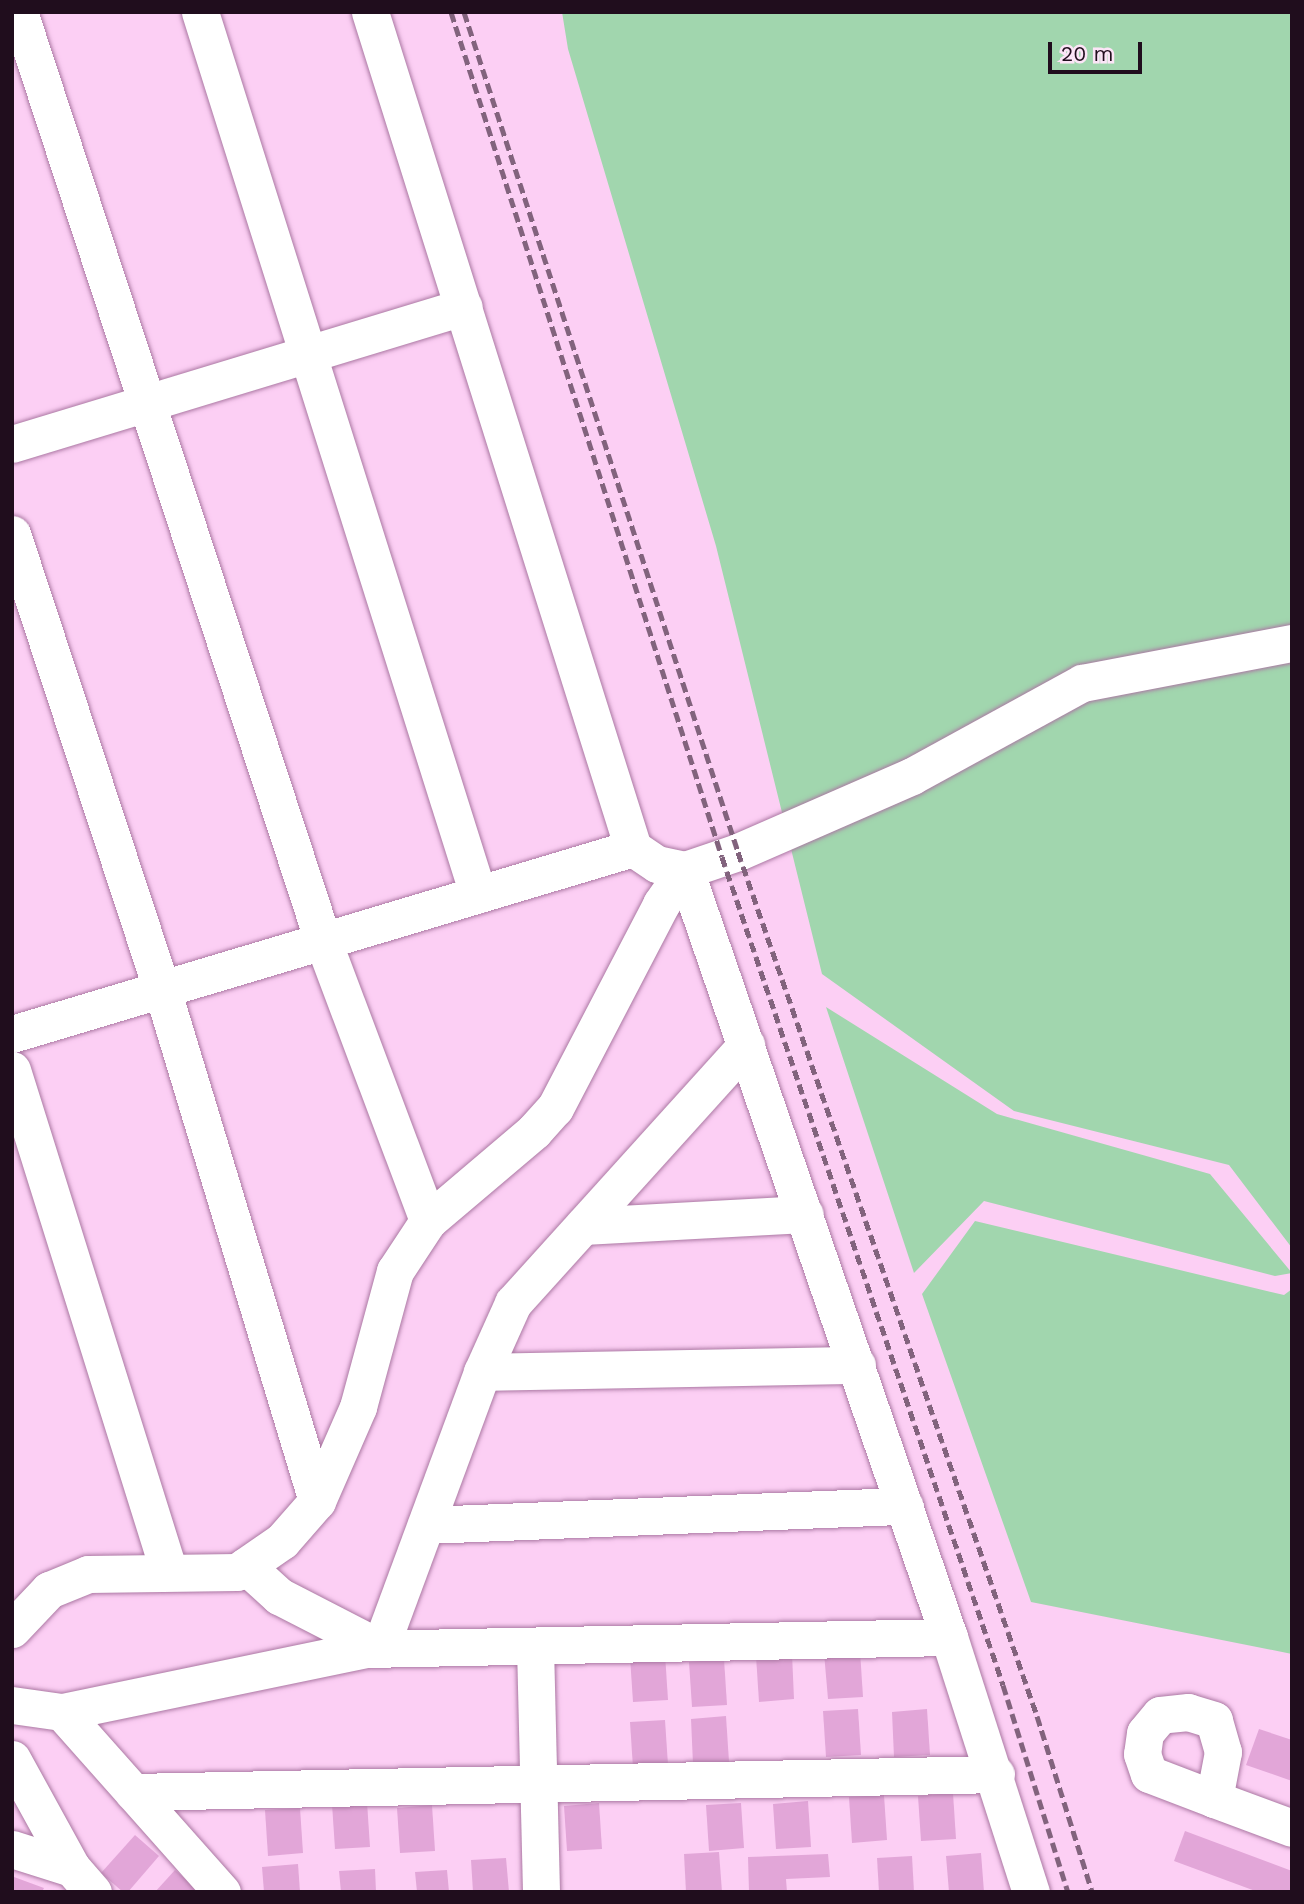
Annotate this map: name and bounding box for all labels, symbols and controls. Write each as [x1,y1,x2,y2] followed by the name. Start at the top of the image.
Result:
[1052,28,1146,72] scale bar
[1061,41,1113,66] text: 20 m

